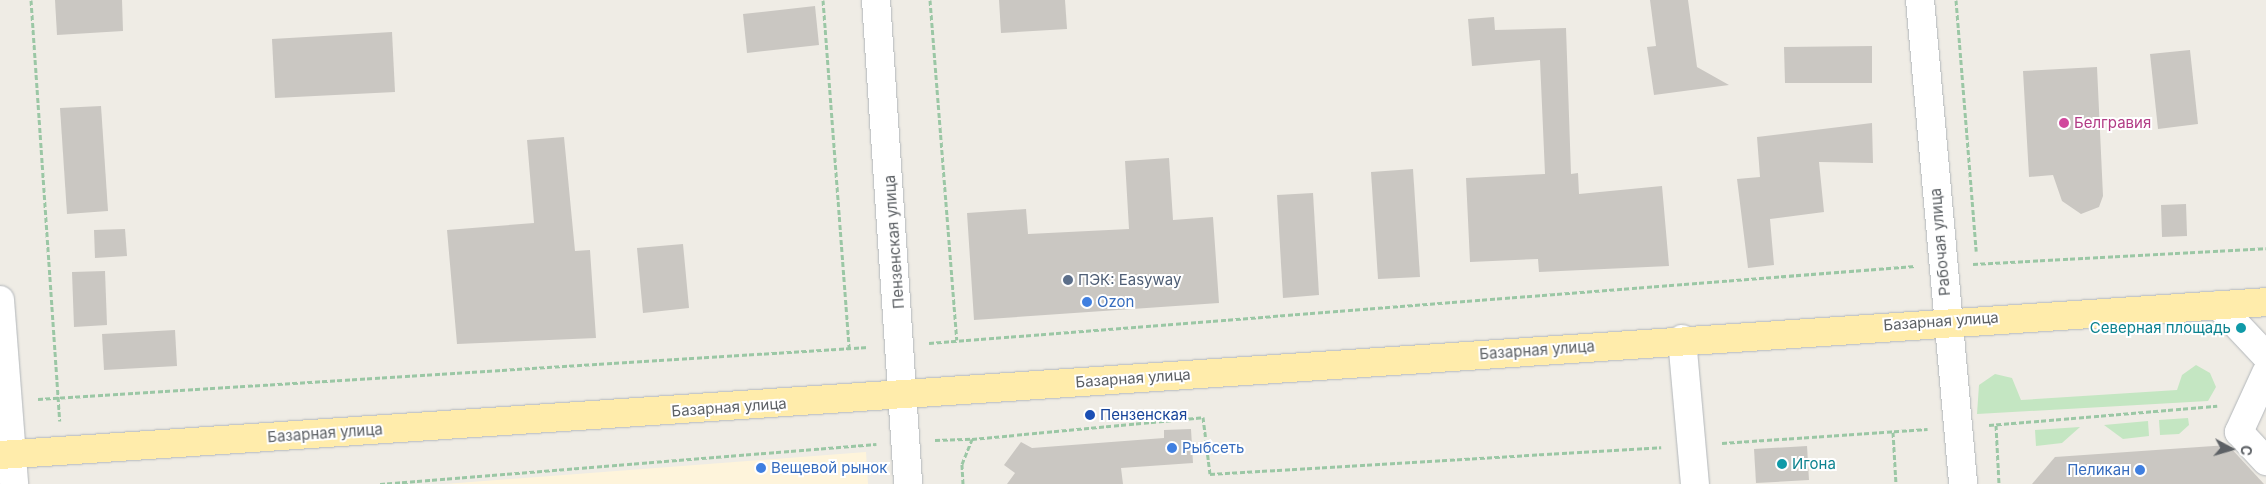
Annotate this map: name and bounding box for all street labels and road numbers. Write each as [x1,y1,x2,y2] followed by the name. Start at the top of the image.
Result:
[880,175,908,309] street label: Пензенская улица
[1926,187,1954,297] street label: Рабочая улица
[1883,308,1999,334] street label: Базарная улица
[1479,337,1595,363] street label: Базарная улица
[1075,365,1191,391] street label: Базарная улица
[671,394,787,420] street label: Базарная улица
[267,420,383,446] street label: Базарная улица

